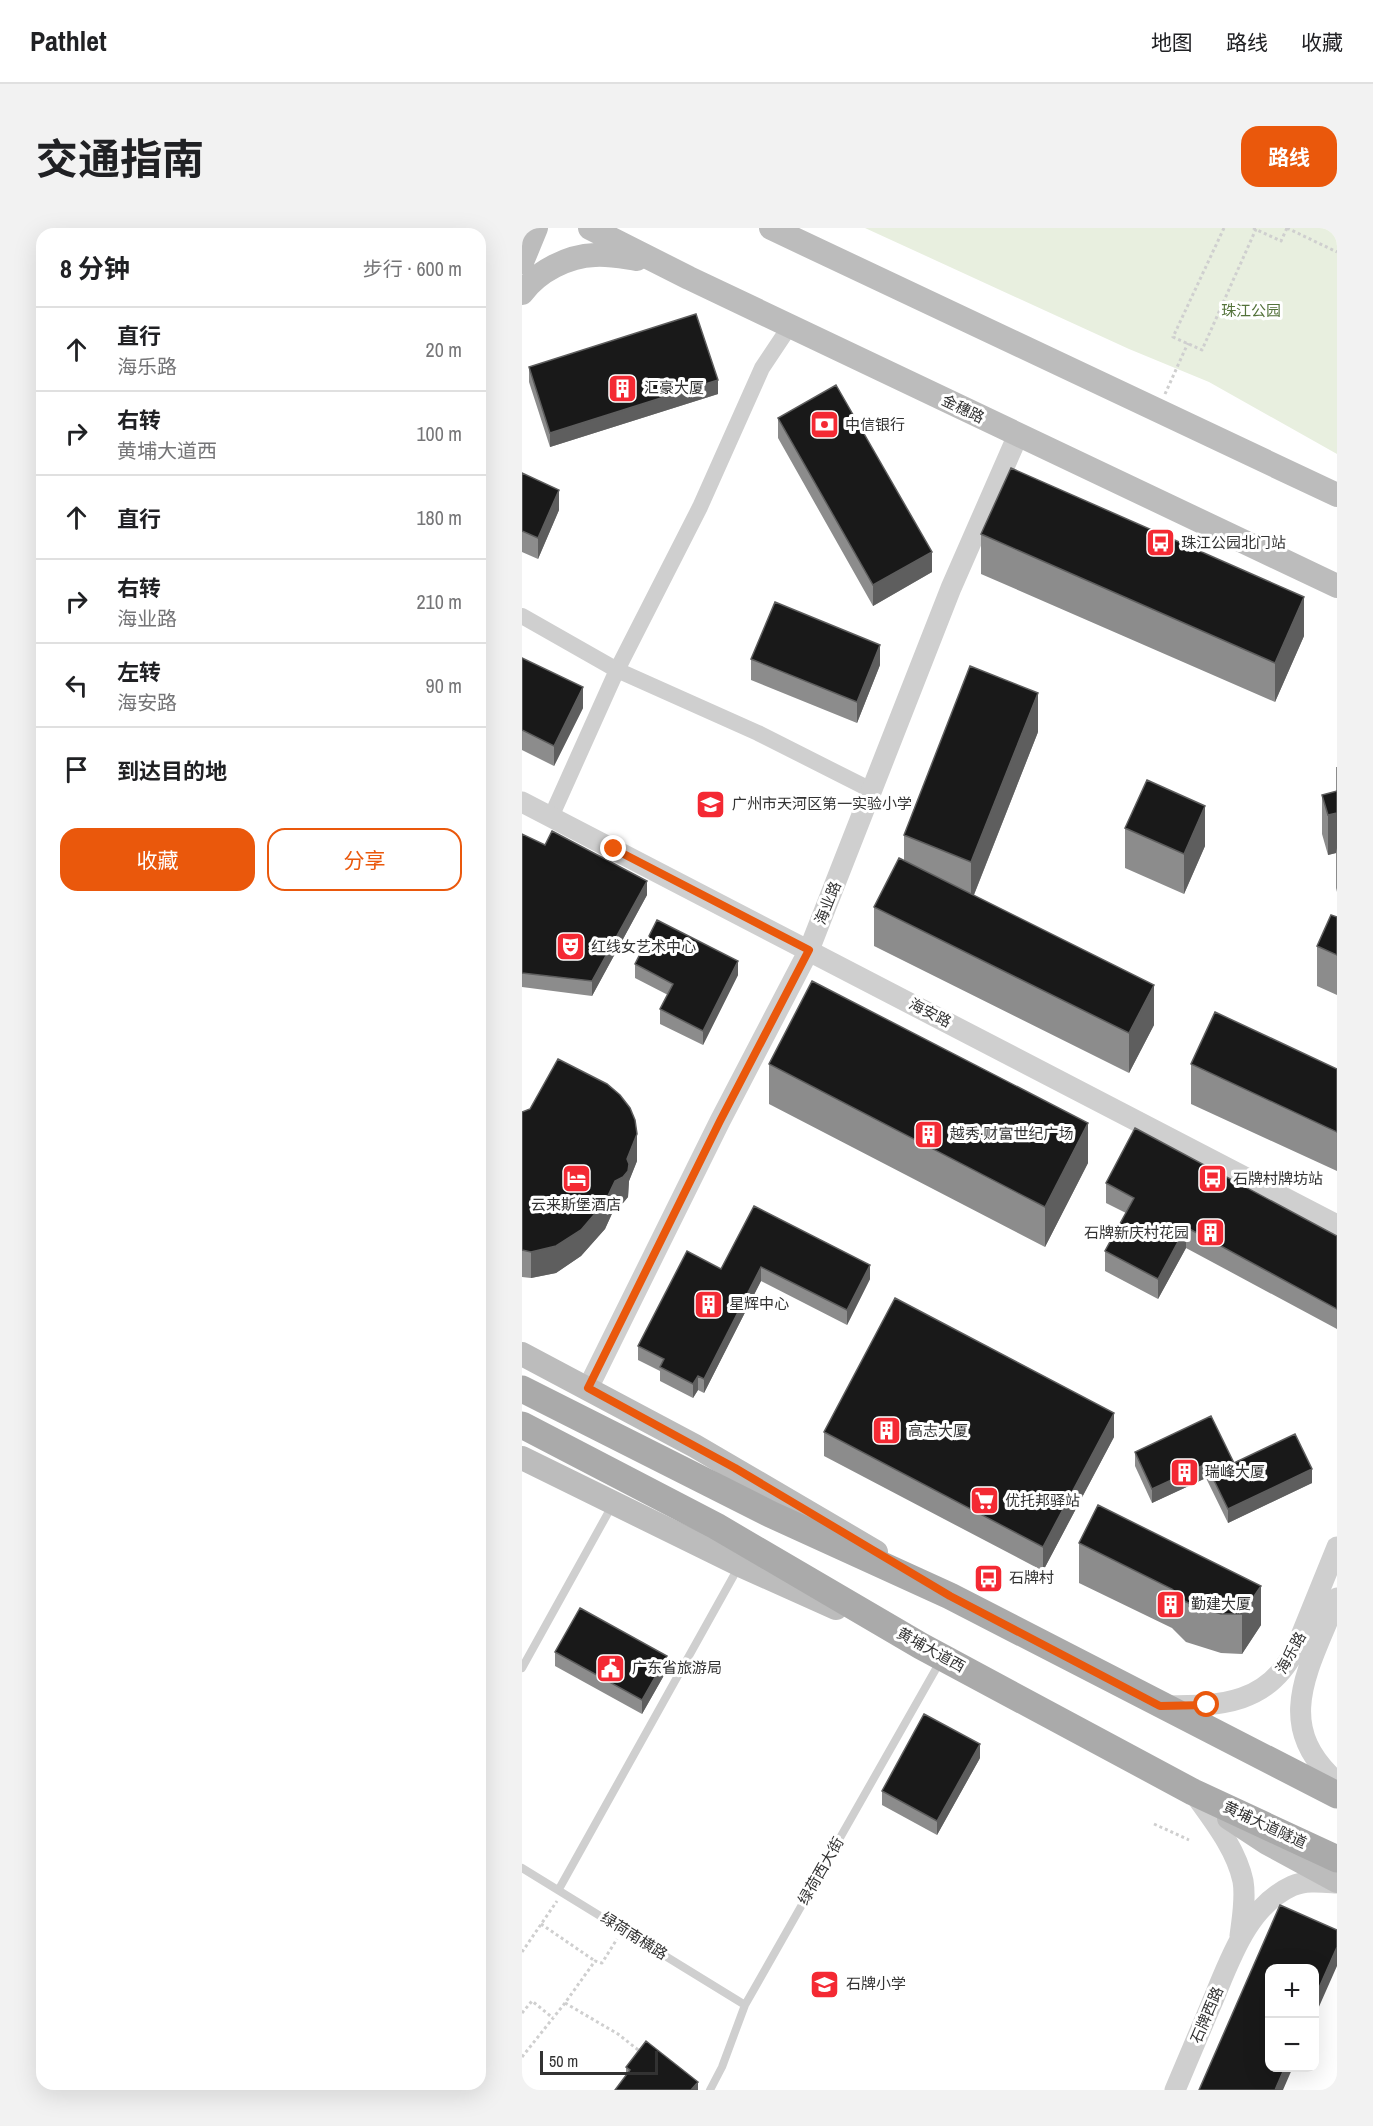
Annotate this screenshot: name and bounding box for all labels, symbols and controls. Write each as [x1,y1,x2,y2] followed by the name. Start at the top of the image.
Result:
[30,22,107,60] text: Pathlet
[1151,28,1193,57] text: 地图
[1226,28,1268,57] text: 路线
[1301,28,1343,57] text: 收藏
[1241,126,1337,187] button: 路线
[36,131,204,187] text: 交通指南
[60,251,130,286] text: 8 分钟
[363,255,462,282] text: 步行 · 600 m
[1221,300,1281,321] park label: 珠江公园
[117,321,161,351] text: 直行
[60,333,93,366] icon: ahead
[426,336,462,363] text: 20 m
[117,353,177,380] text: 海乐路
[607,372,639,404] building icon: 汇豪大厦
[644,377,704,398] place label: 汇豪大厦
[938,389,988,428] street label: 金穗路
[117,405,161,435] text: 右转
[808,409,840,441] bank icon: 中信银行
[845,414,905,435] place label: 中信银行
[60,417,93,450] icon: right
[416,420,462,447] text: 100 m
[117,437,217,464] text: 黄埔大道西
[60,501,93,534] icon: ahead
[117,504,161,534] text: 直行
[416,504,462,531] text: 180 m
[1144,527,1176,559] bus stop icon: 珠江公园北门站
[1181,532,1286,553] place label: 珠江公园北门站
[117,573,161,603] text: 右转
[60,585,93,618] icon: right
[416,588,462,615] text: 210 m
[117,605,177,632] text: 海业路
[117,657,161,687] text: 左转
[60,669,93,702] icon: left
[426,672,462,699] text: 90 m
[117,689,177,716] text: 海安路
[60,753,93,786] icon: arrive
[117,756,227,786] text: 到达目的地
[695,788,727,820] school or university icon: 广州市天河区第一实验小学
[732,793,912,814] place label: 广州市天河区第一实验小学
[60,828,255,891] button: 收藏
[267,828,462,891] button: 分享
[600,835,626,861] route end
[809,878,846,928] street label: 海业路
[554,931,586,963] theatre icon: 红线女艺术中心
[591,936,696,957] place label: 红线女艺术中心
[905,993,955,1032] street label: 海安路
[913,1118,945,1150] building icon: 越秀·财富世纪广场
[950,1123,1073,1144] place label: 越秀·财富世纪广场
[560,1162,592,1194] hotel icon: 云来斯堡酒店
[1196,1163,1228,1195] bus stop icon: 石牌村牌坊站
[1233,1168,1323,1189] place label: 石牌村牌坊站
[531,1194,621,1215] place label: 云来斯堡酒店
[1194,1217,1226,1249] building icon: 石牌新庆村花园
[1084,1222,1189,1243] place label: 石牌新庆村花园
[692,1288,724,1320] building icon: 星辉中心
[729,1293,789,1314] place label: 星辉中心
[871,1415,903,1447] building icon: 高志大厦
[908,1420,968,1441] place label: 高志大厦
[1168,1456,1200,1488] building icon: 瑞峰大厦
[1205,1461,1265,1482] place label: 瑞峰大厦
[968,1485,1000,1517] supermarket icon: 优托邦驿站
[1005,1490,1080,1511] place label: 优托邦驿站
[972,1562,1004,1594] bus stop icon: 石牌村
[1009,1567,1054,1588] place label: 石牌村
[1154,1588,1186,1620] building icon: 勤建大厦
[1191,1593,1251,1614] place label: 勤建大厦
[893,1622,969,1677] street label: 黄埔大道西
[1270,1628,1311,1678] street label: 海乐路
[595,1652,627,1684] public building icon: 广东省旅游局
[632,1657,722,1678] place label: 广东省旅游局
[1193,1691,1219,1717] route start
[1220,1796,1310,1853] street label: 黄埔大道隧道
[793,1833,848,1908] street label: 绿荷西大街
[597,1907,672,1964] street label: 绿荷南横路
[1265,1964,1319,2072] map controls
[1265,1964,1319,2018] button: +
[809,1968,841,2000] school or university icon: 石牌小学
[846,1973,906,1994] place label: 石牌小学
[1185,1983,1228,2047] street label: 石牌西路
[1265,2018,1319,2072] button: −
[540,2048,658,2076] scale bar
[549,2050,578,2072] text: 50 m

